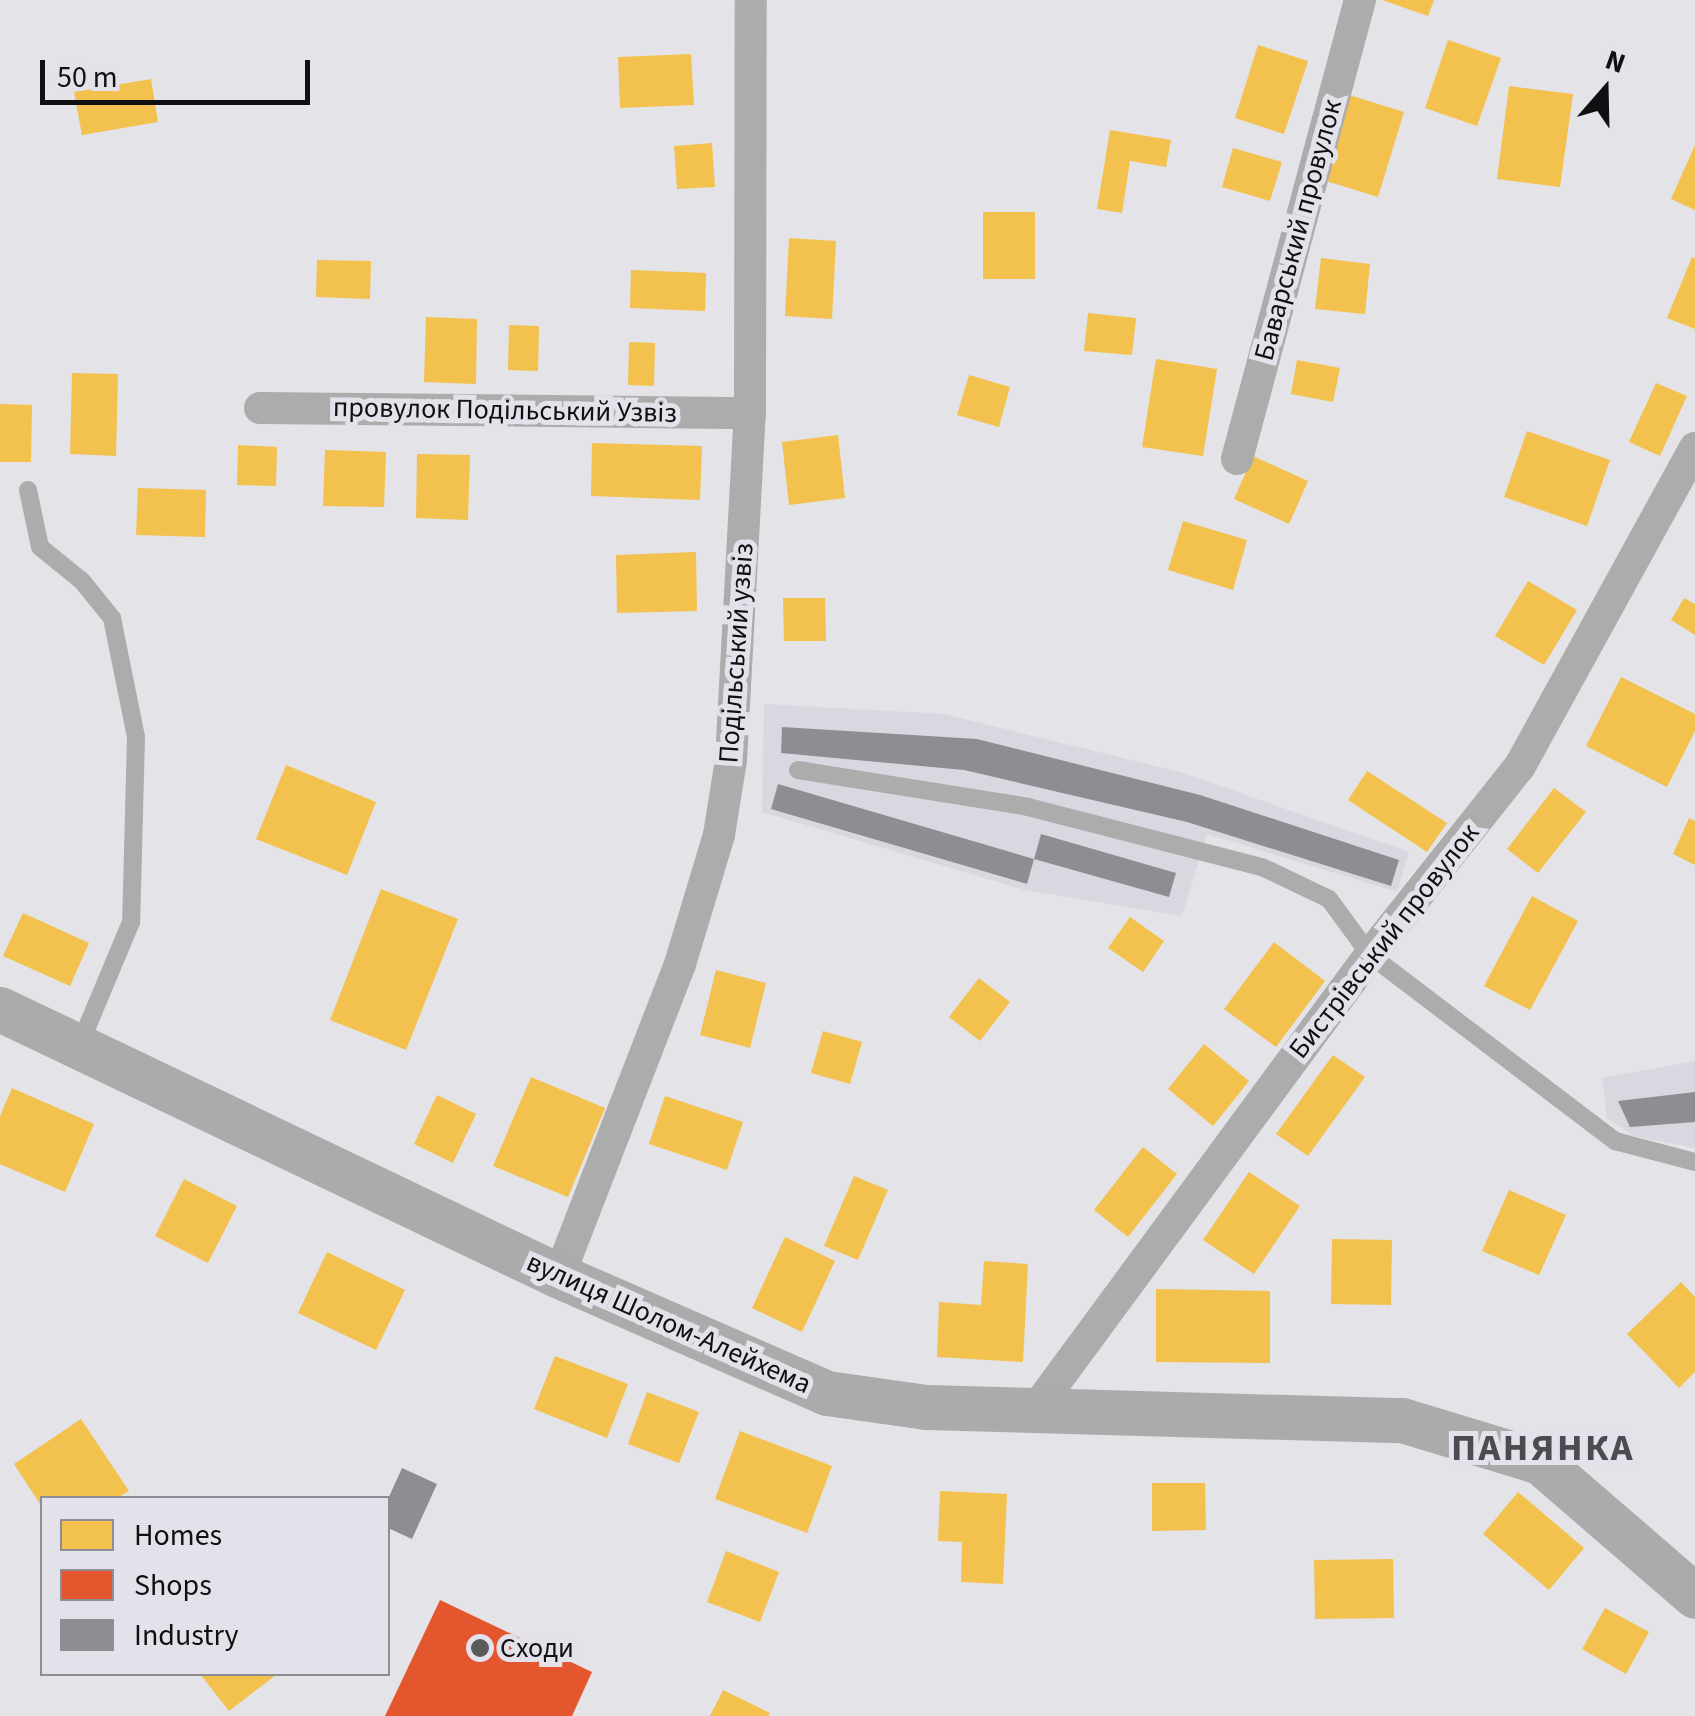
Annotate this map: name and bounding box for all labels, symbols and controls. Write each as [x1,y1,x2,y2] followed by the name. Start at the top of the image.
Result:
[45,40,315,102] scale bar
[1555,40,1655,140] north arrow
[1600,40,1631,84] text: N
[57,56,118,99] text: 50 m
[1247,96,1349,364] street label: Баварський провулок
[333,390,677,430] street label: провулок Подільський Узвіз
[712,542,760,764] street label: Подільський узвіз
[1282,817,1486,1065] street label: Бистрівський провулок
[522,1245,816,1401] street label: вулиця Шолом-Алейхема
[1451,1426,1635,1472] district label: ПАНЯНКА
[40,1496,390,1676] legend
[134,1514,222,1557] text: Homes
[134,1564,212,1607] text: Shops
[134,1614,239,1657] text: Industry
[500,1631,574,1665] place label: Сходи
[469,1637,491,1659] marker: Сходи

